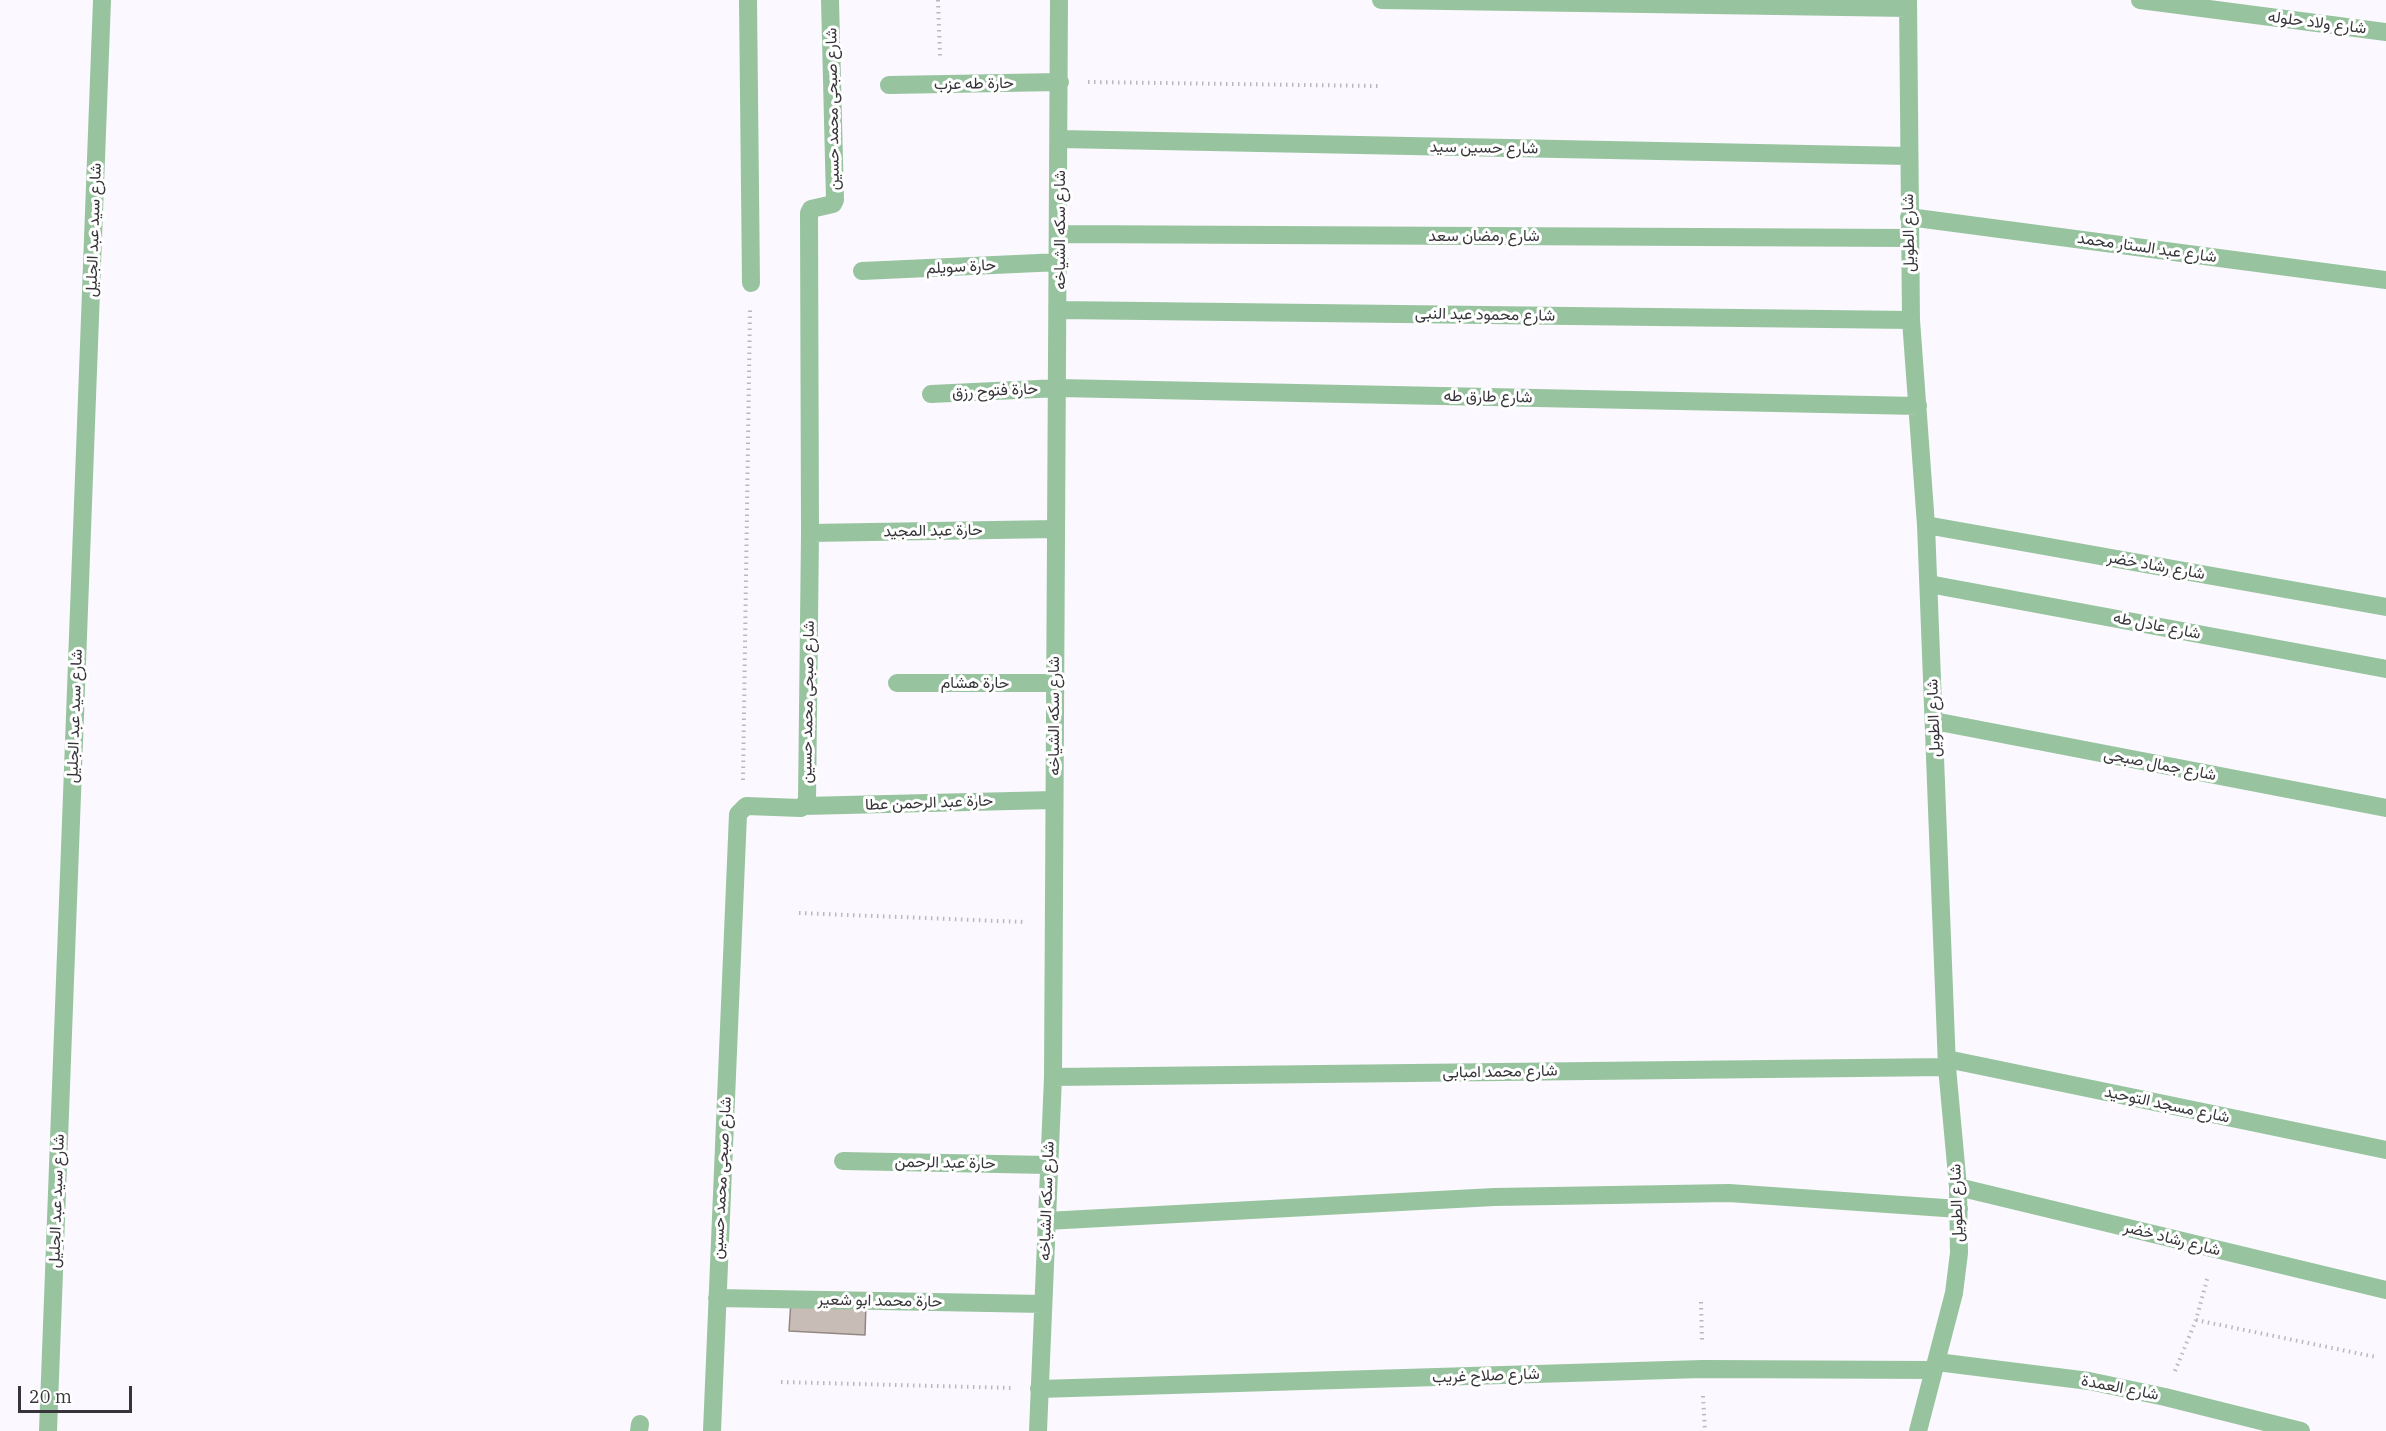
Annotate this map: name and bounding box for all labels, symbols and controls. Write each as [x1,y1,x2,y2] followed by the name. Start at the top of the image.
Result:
[2267,7,2367,39] street label: شارع ولاد حلوله
[822,27,844,191] street label: شارع صبحى محمد حسين
[934,74,1014,94] street label: حارة طه عزب
[1430,137,1538,159] street label: شارع حسين سيد
[82,163,106,297] street label: شارع سيد عبد الجليل
[1050,170,1070,290] street label: شارع سكه الشياخه
[1899,194,1919,272] street label: شارع الطويل
[1428,226,1540,246] street label: شارع رمضان سعد
[2076,229,2218,267] street label: شارع عبد الستار محمد
[925,256,997,278] street label: حارة سويلم
[1415,304,1555,326] street label: شارع محمود عبد النبى
[951,379,1039,403] street label: حارة فتوح رزق
[1443,387,1533,407] street label: شارع طارق طه
[883,521,983,541] street label: حارة عبد المجيد
[2106,548,2206,584] street label: شارع رشاد خضر
[2112,608,2202,644] street label: شارع عادل طه
[797,620,819,784] street label: شارع صبحى محمد حسين
[63,649,87,783] street label: شارع سيد عبد الجليل
[1044,656,1064,776] street label: شارع سكه الشياخه
[941,673,1009,693] street label: حارة هشام
[1923,679,1945,757] street label: شارع الطويل
[2102,745,2218,785] street label: شارع جمال صبحى
[865,791,993,815] street label: حارة عبد الرحمن عطا
[1442,1061,1558,1083] street label: شارع محمد امبابى
[2103,1082,2231,1128] street label: شارع مسجد التوحيد
[708,1096,736,1260] street label: شارع صبحى محمد حسين
[45,1134,69,1268] street label: شارع سيد عبد الجليل
[1035,1141,1059,1261] street label: شارع سكه الشياخه
[894,1153,996,1173] street label: حارة عبد الرحمن
[1946,1164,1968,1242] street label: شارع الطويل
[2122,1218,2222,1260] street label: شارع رشاد خضر
[817,1290,943,1312] street label: حارة محمد ابو شعير
[1432,1365,1540,1387] street label: شارع صلاح غريب
[2080,1371,2160,1405] street label: شارع العمدة
[21,1374,135,1412] scale bar
[29,1385,72,1408] text: 20 m

